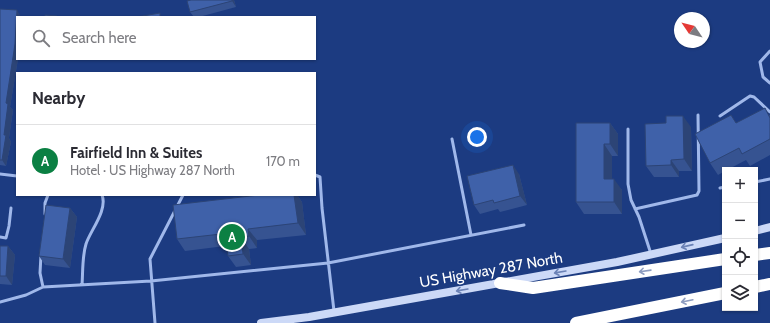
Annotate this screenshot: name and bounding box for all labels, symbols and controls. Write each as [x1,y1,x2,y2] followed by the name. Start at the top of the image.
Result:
[674,12,710,48] north arrow
[16,16,316,60] search box
[30,27,52,49] icon: search
[62,29,137,47] text: Search here
[32,88,85,108] text: Nearby
[467,127,487,147] your location
[70,144,202,162] text: Fairfield Inn & Suites
[41,153,49,169] text: A
[266,153,300,169] text: 170 m
[70,162,235,178] text: Hotel · US Highway 287 North
[722,167,758,311] map controls
[722,167,758,203] button: +
[722,203,758,239] button: −
[219,222,245,252] pin: A
[722,239,758,275] button: locate
[681,243,694,250] one-way arrow
[418,249,564,291] street label: US Highway 287 North
[639,267,652,275] one-way arrow
[553,268,566,276] one-way arrow
[722,275,758,311] button: layers
[456,286,469,294] one-way arrow
[681,297,694,305] one-way arrow

